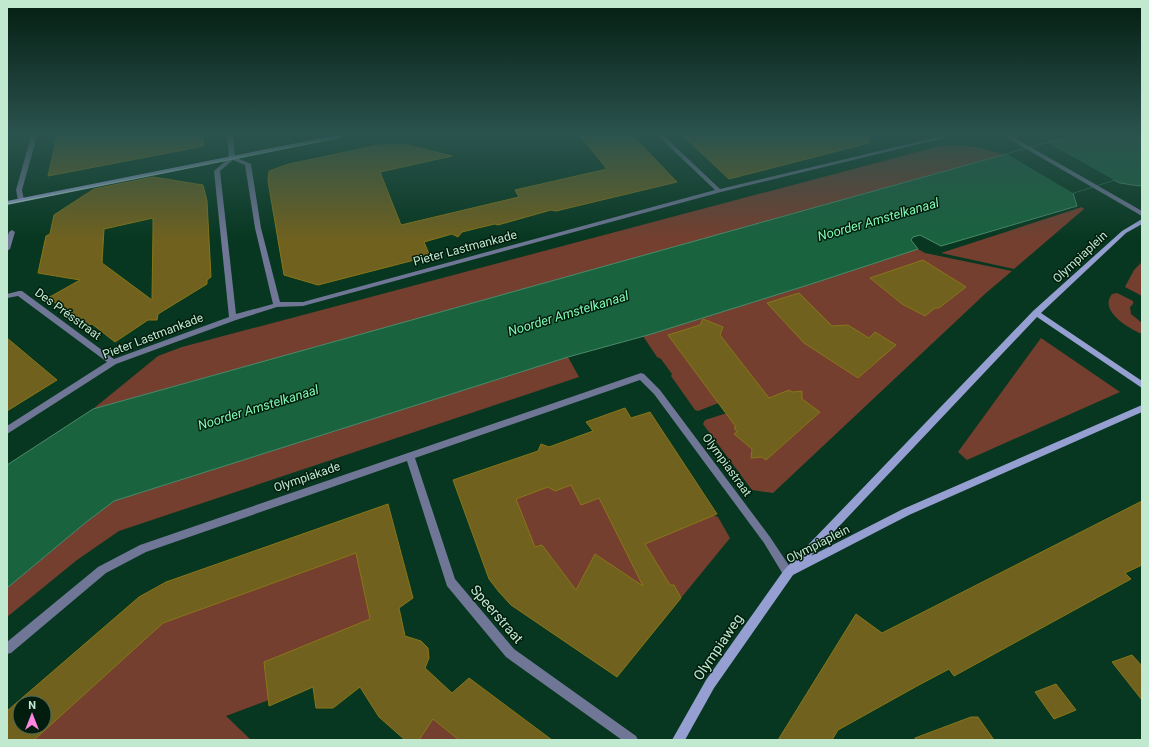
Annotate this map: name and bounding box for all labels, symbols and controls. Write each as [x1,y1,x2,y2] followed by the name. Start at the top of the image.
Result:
[816,195,941,244] water label: Noorder Amstelkanaal
[412,227,518,269] street label: Pieter Lastmankade
[1050,228,1110,286] street label: Olympiaplein
[32,285,104,343] street label: Des Présstraat
[506,288,631,339] water label: Noorder Amstelkanaal
[101,310,205,362] street label: Pieter Lastmankade
[196,382,321,433] water label: Noorder Amstelkanaal
[699,431,755,499] street label: Olympiastraat
[272,459,342,495] street label: Olympiakade
[784,522,852,566] street label: Olympiaplein
[467,582,527,647] street label: Speerstraat
[690,611,746,683] street label: Olympiaweg
[12,695,52,735] north arrow
[28,699,36,712] text: N

